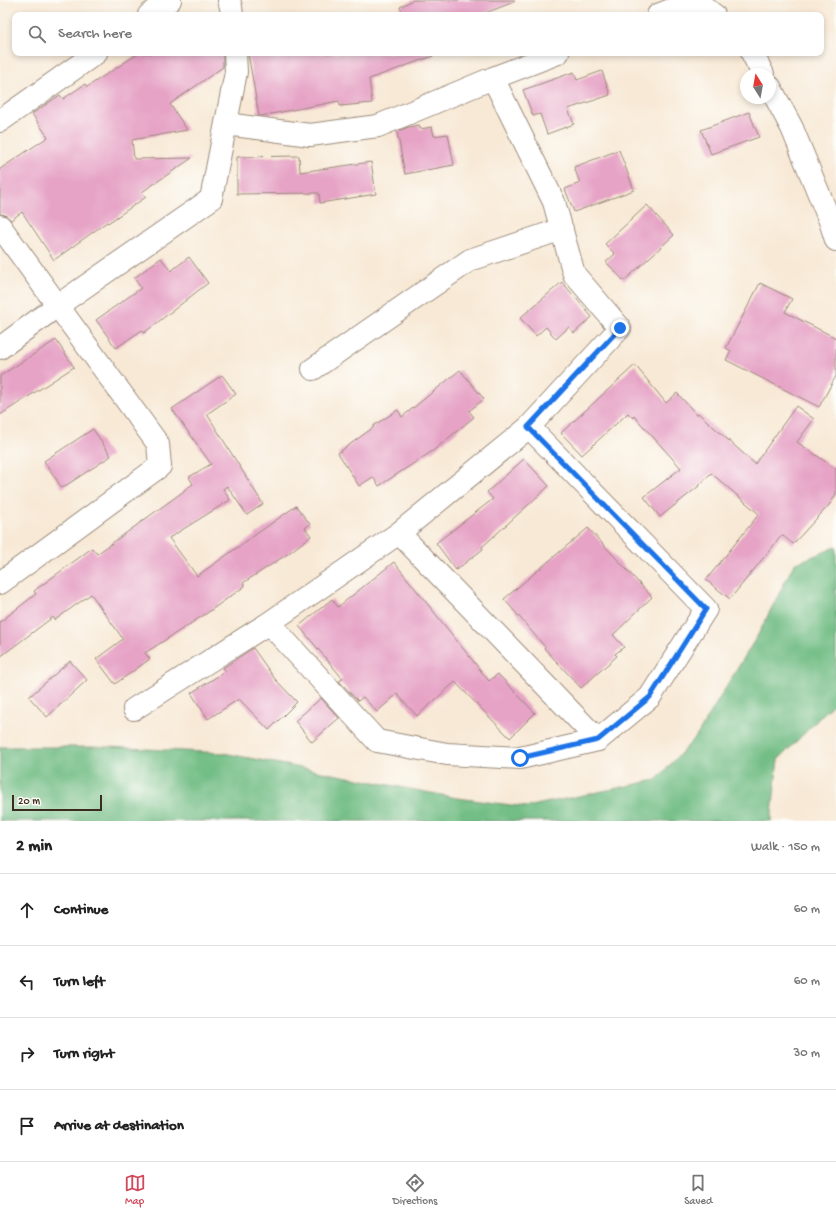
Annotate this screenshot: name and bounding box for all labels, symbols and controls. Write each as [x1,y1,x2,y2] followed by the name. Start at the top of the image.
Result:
[12,12,824,56] search box
[26,23,48,45] icon: search
[58,25,132,43] text: Search here
[740,68,776,104] north arrow
[611,319,629,337] route end
[511,749,529,767] route start
[12,793,102,812] scale bar
[18,796,40,808] text: 20 m
[16,837,52,857] text: 2 min
[751,840,820,855] text: Walk · 150 m
[16,899,38,921] icon: ahead
[54,901,108,919] text: Continue
[794,902,820,917] text: 60 m
[16,971,38,993] icon: left
[54,973,105,991] text: Turn left
[794,974,820,989] text: 60 m
[16,1043,38,1065] icon: right
[54,1045,114,1063] text: Turn right
[794,1046,820,1061] text: 30 m
[16,1115,38,1137] icon: arrive
[54,1117,184,1135] text: Arrive at destination
[124,1172,146,1208] tab: Map
[393,1172,437,1208] tab: Directions
[684,1172,712,1208] tab: Saved

